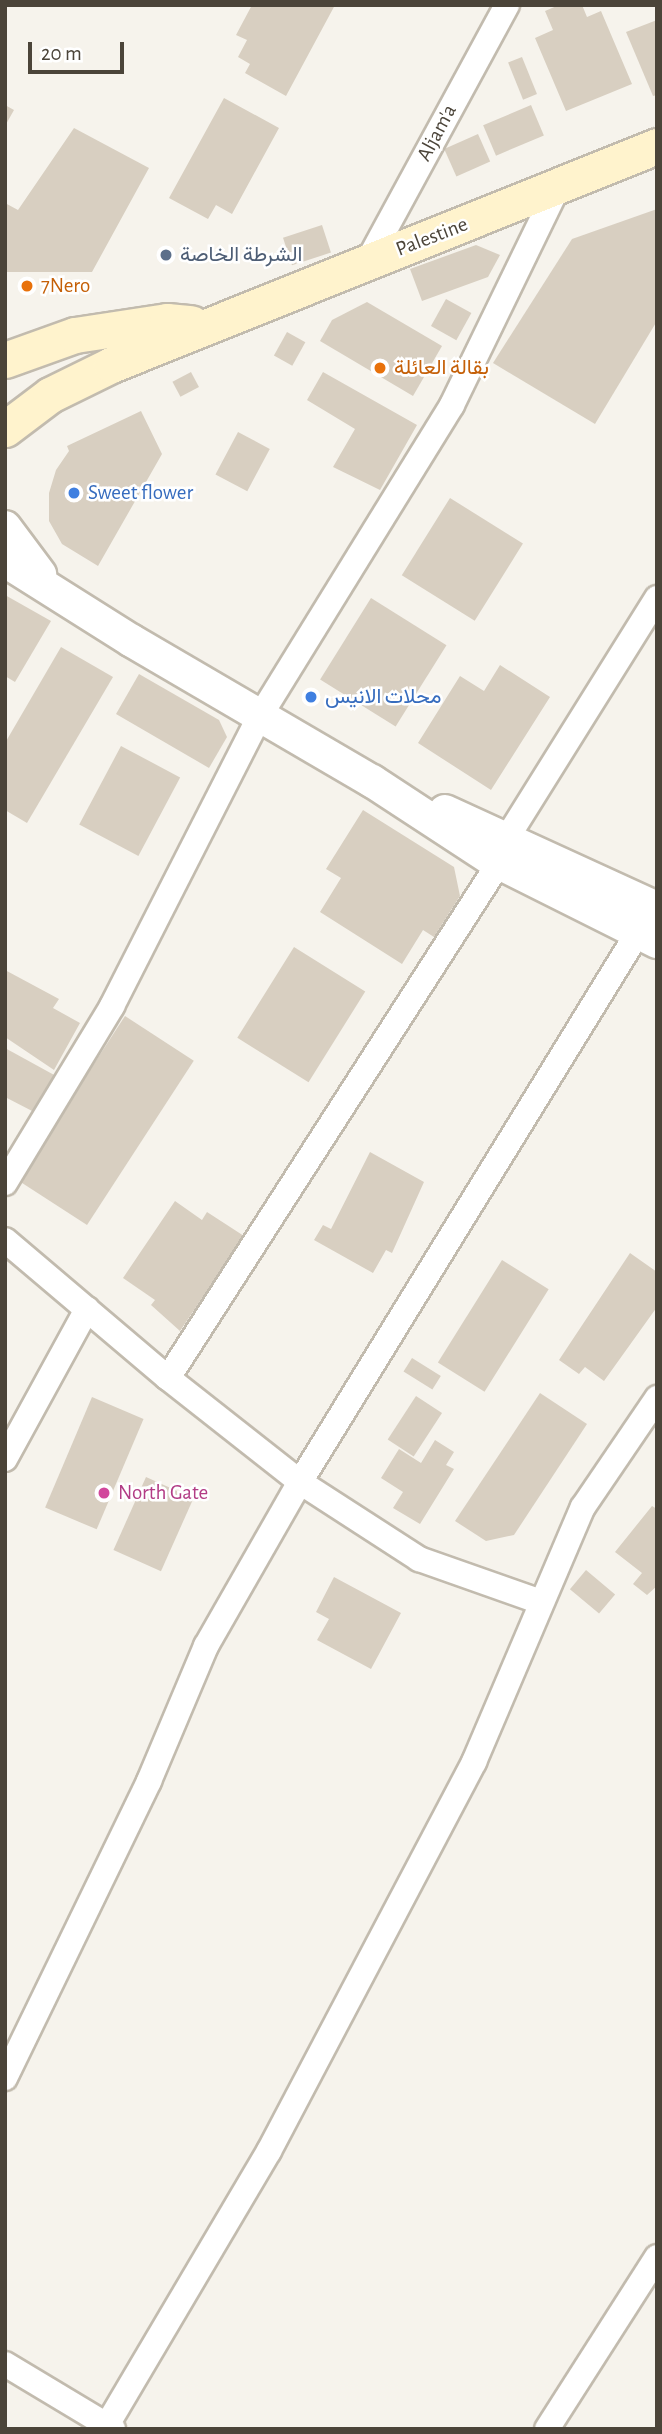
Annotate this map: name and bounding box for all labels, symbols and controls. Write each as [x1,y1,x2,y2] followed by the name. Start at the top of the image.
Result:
[32,28,128,72] scale bar
[41,43,82,64] text: 20 m
[412,100,462,166] street label: Aljam'a
[392,212,472,262] street label: Palestine
[180,242,302,268] place label: الشرطة الخاصة
[158,247,174,263] marker: الشرطة الخاصة
[41,273,90,299] place label: 7Nero
[19,278,35,294] marker: 7Nero
[394,355,489,381] place label: بقالة العائلة
[372,360,388,376] marker: بقالة العائلة
[88,480,193,506] place label: Sweet flower
[66,485,82,501] marker: Sweet flower
[325,684,441,710] place label: محلات الانيس
[303,689,319,705] marker: محلات الانيس
[118,1480,208,1506] place label: North Gate
[96,1485,112,1501] marker: North Gate

